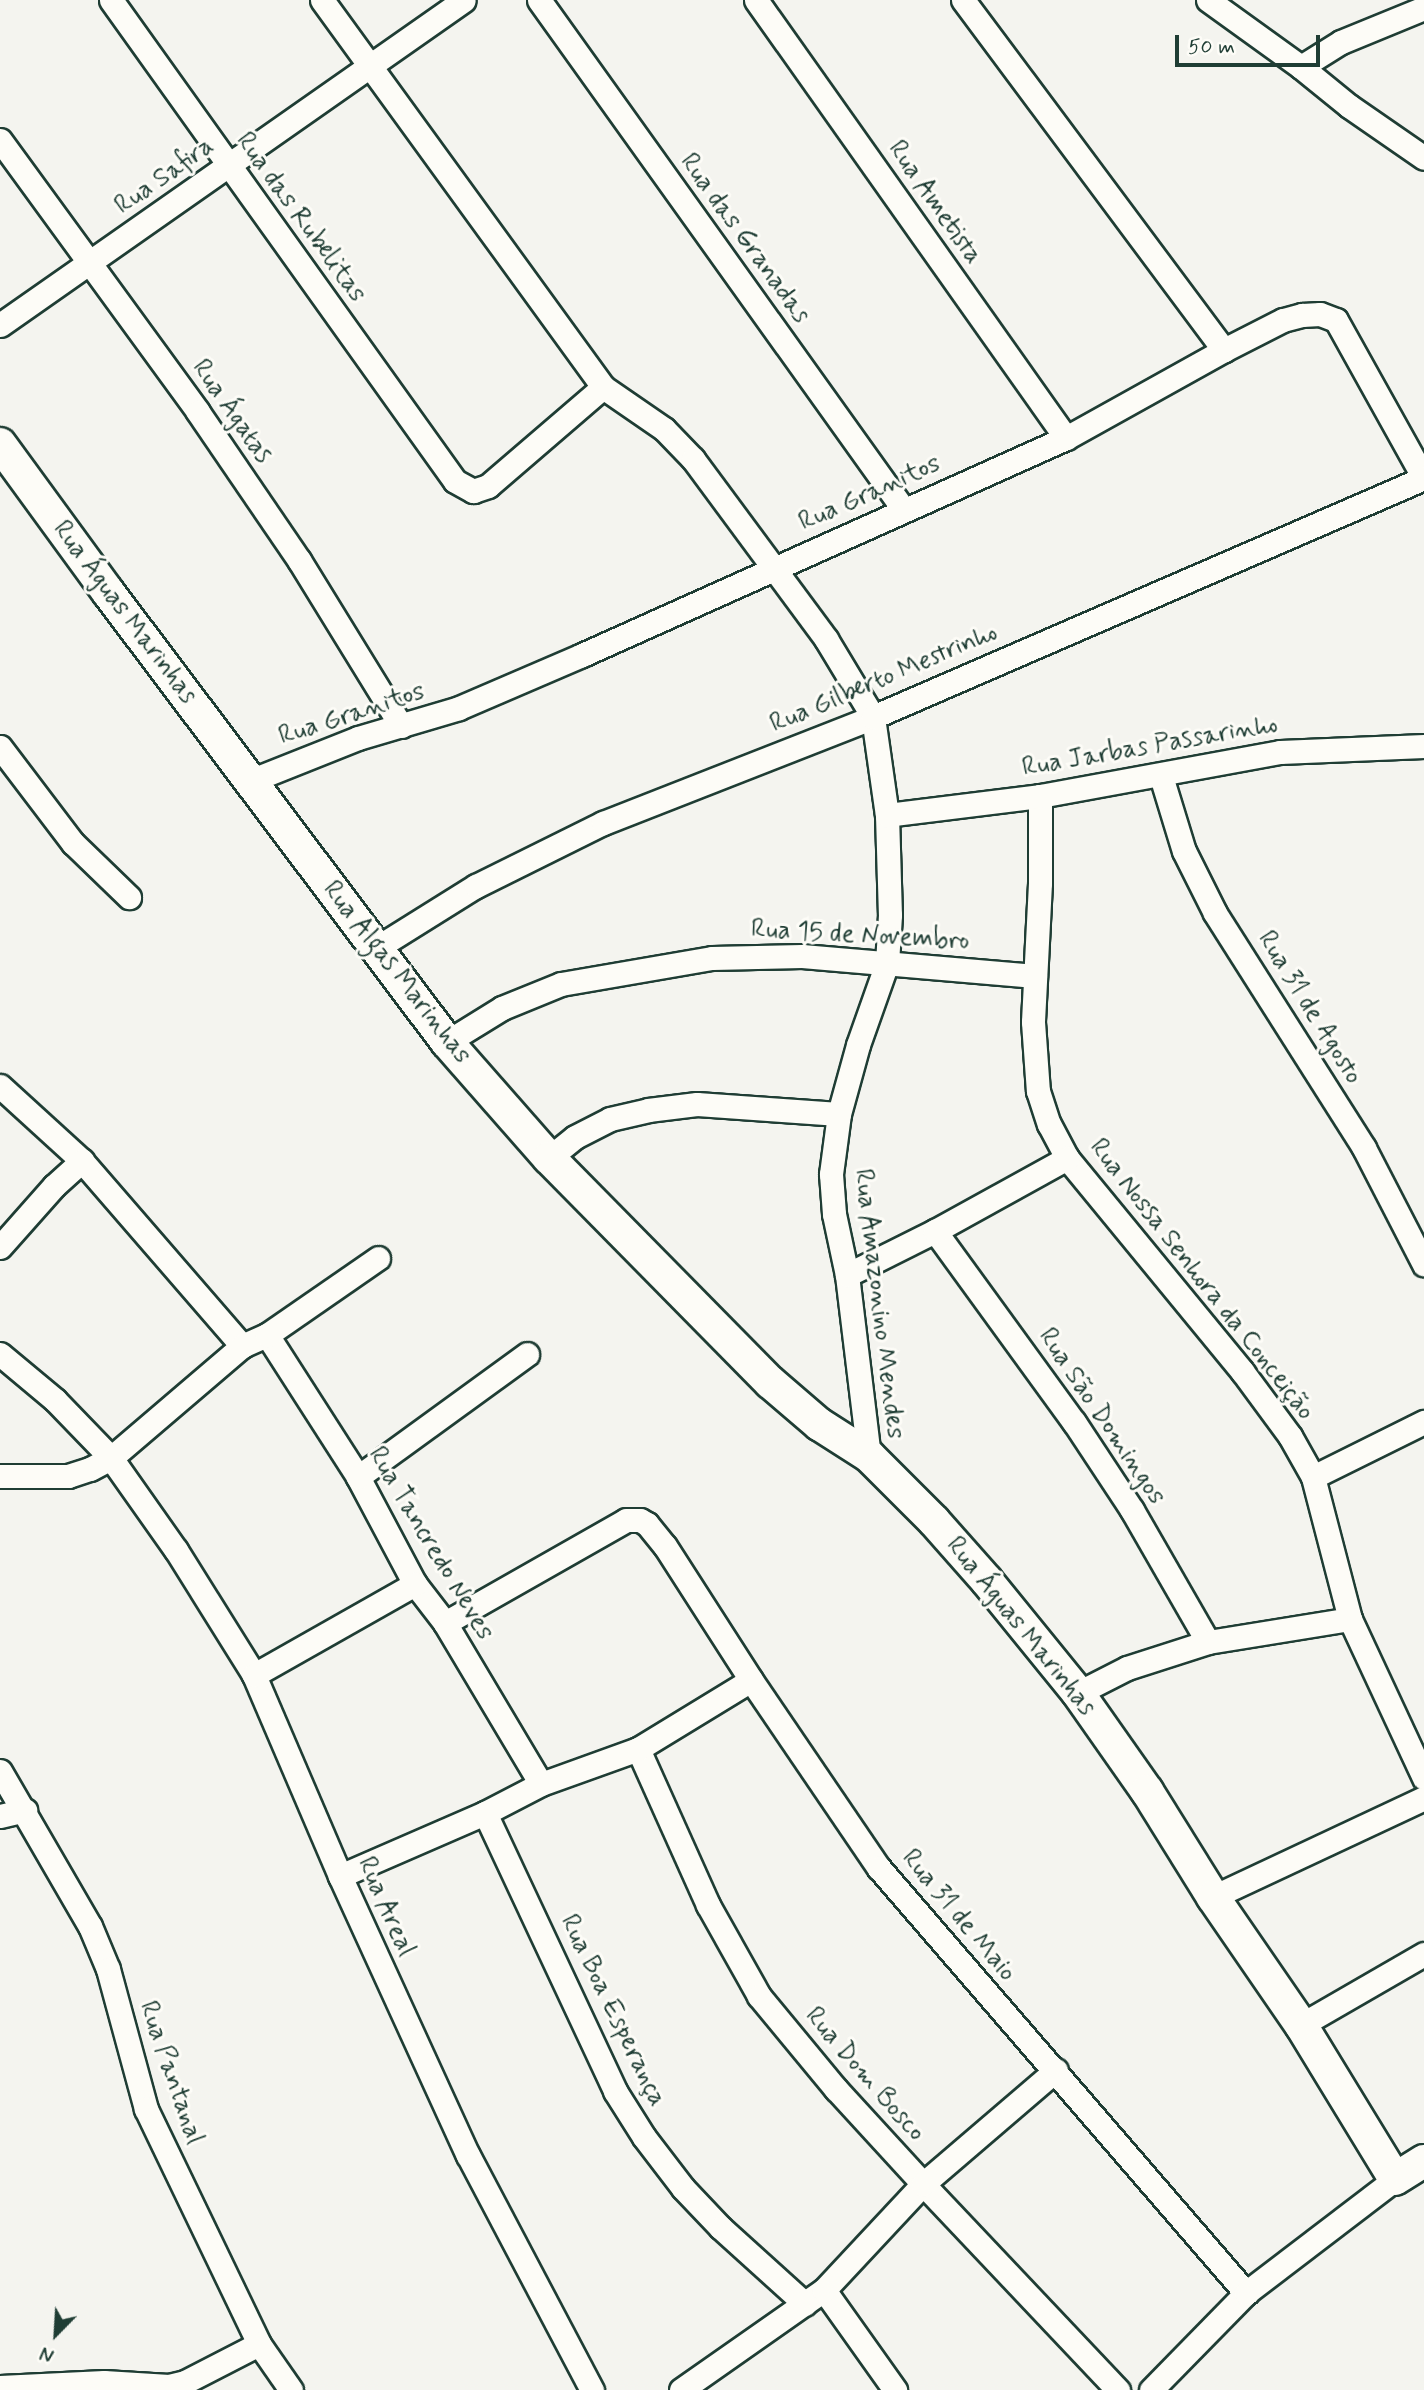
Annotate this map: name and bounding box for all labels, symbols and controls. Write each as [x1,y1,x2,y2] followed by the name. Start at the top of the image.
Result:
[1179,21,1324,65] scale bar
[1188,33,1235,61] text: 50 m
[230,129,370,307] street label: Rua das Rubelitas
[110,132,220,222] street label: Rua Safira
[880,135,988,271] street label: Rua Ametista
[672,148,816,330] street label: Rua das Granadas
[184,354,278,470] street label: Rua Ágatas
[795,449,945,539] street label: Rua Granitos
[42,511,206,715] street label: Rua Águas Marinhas
[765,617,1003,741] street label: Rua Gilberto Mestrinho
[276,677,428,753] street label: Rua Granitos
[1026,710,1274,784] street label: Rua Jarbas Passarinho
[314,874,478,1072] street label: Rua Algas Marinhas
[750,915,970,957] street label: Rua 15 de Novembro
[1249,925,1369,1091] street label: Rua 31 de Agosto
[1081,1132,1321,1428] street label: Rua Nossa Senhora da Conceição
[846,1171,910,1437] street label: Rua Amazonino Mendes
[1031,1323,1171,1511] street label: Rua São Domingos
[362,1445,498,1643] street label: Rua Tancredo Neves
[935,1527,1105,1727] street label: Rua Águas Marinhas
[894,1844,1022,1988] street label: Rua 31 de Maio
[349,1851,421,1963] street label: Rua Areal
[552,1911,672,2111] street label: Rua Boa Esperança
[131,1998,209,2148] street label: Rua Pantanal
[797,2002,931,2148] street label: Rua Dom Bosco
[21,2299,91,2369] north arrow
[36,2340,58,2368] text: N

